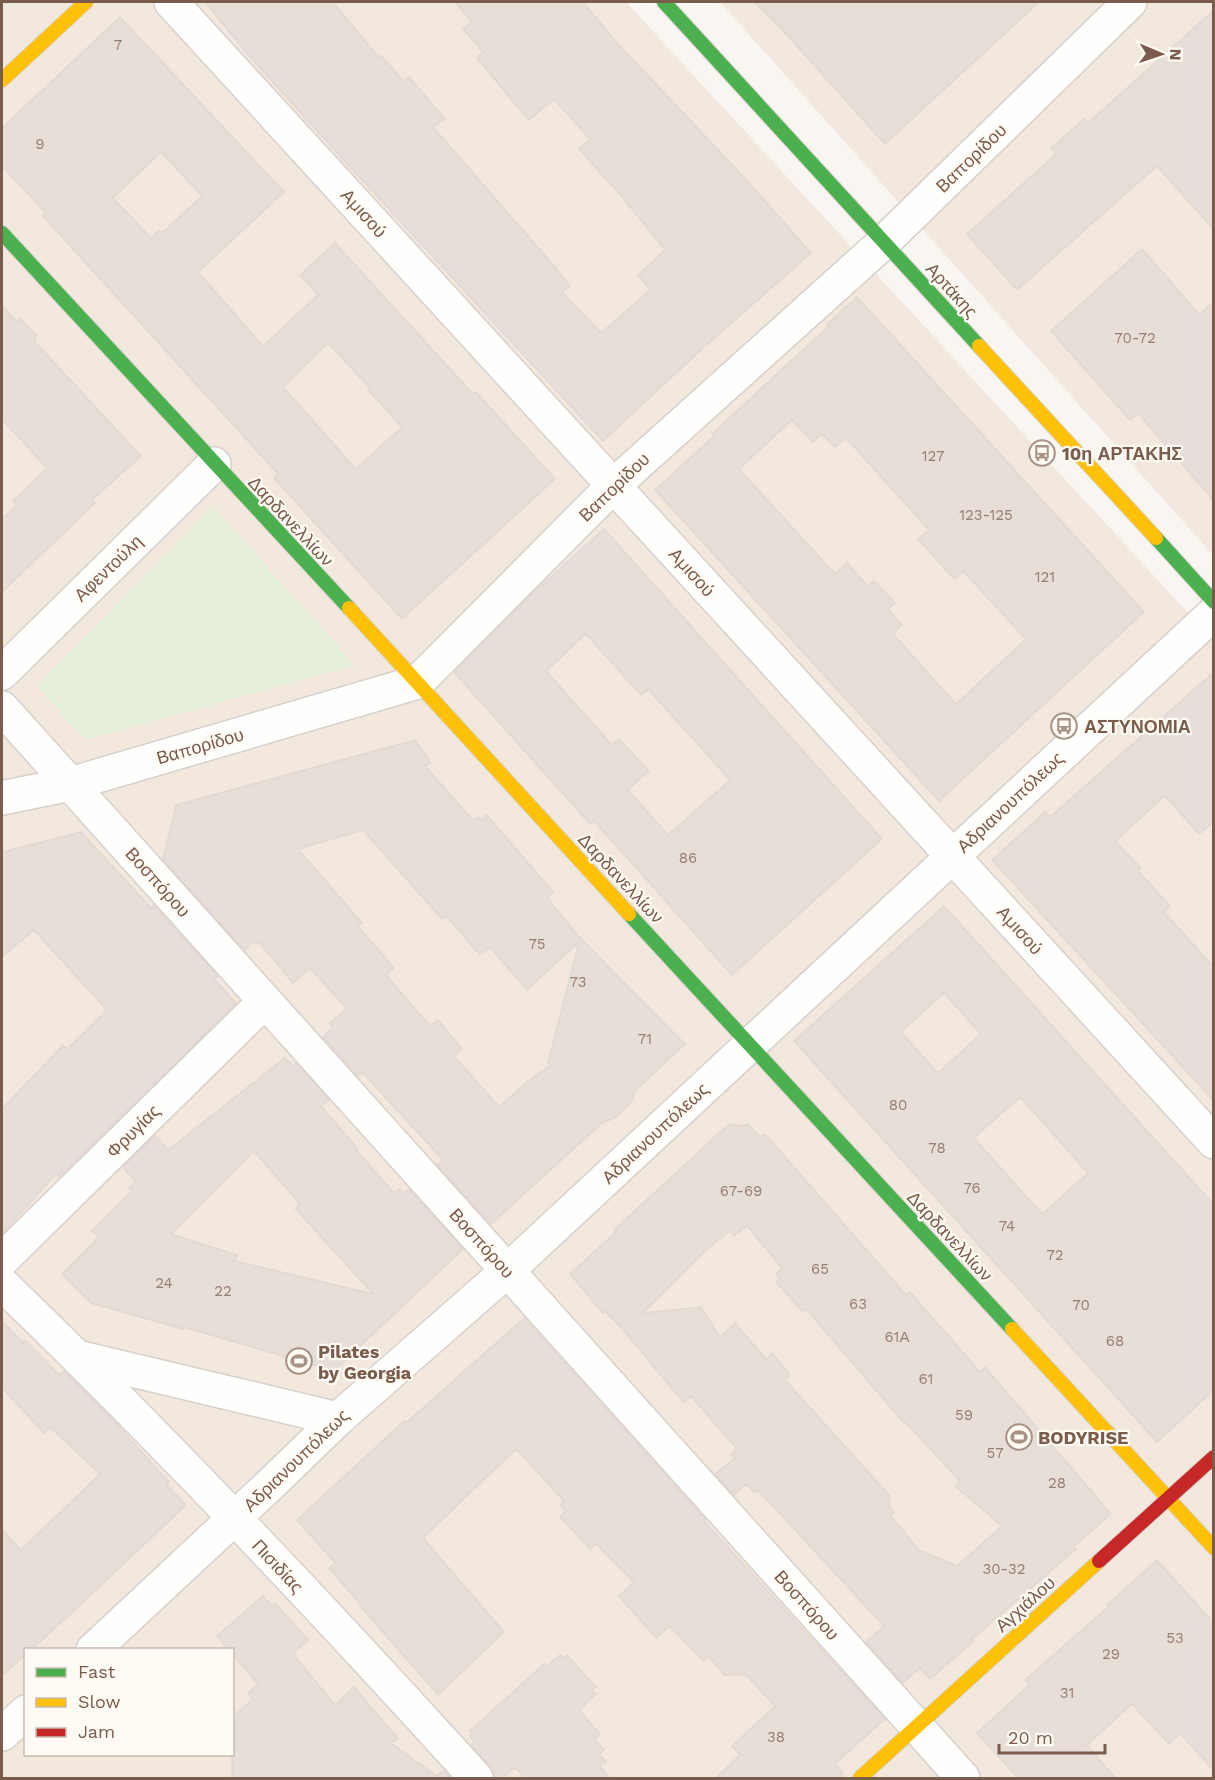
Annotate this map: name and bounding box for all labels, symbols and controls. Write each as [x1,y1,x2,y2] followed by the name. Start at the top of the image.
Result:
[1131,24,1191,84] north arrow
[114,36,122,54] house number: 7
[1166,48,1185,61] text: N
[931,119,1011,197] street label: Βαπορίδου
[35,135,45,153] house number: 9
[337,184,391,242] street label: Αμισού
[922,258,982,322] street label: Αρτάκης
[1114,329,1156,347] house number: 70-72
[1027,438,1057,468] bus stop icon: 10η ΑΡΤΑΚΗΣ
[1062,443,1182,464] place label: 10η ΑΡΤΑΚΗΣ
[922,447,944,465] house number: 127
[574,448,654,526] street label: Βαπορίδου
[244,472,338,570] street label: Δαρδανελλίων
[959,506,1013,524] house number: 123-125
[70,530,146,606] street label: Αφεντούλη
[665,543,719,601] street label: Αμισού
[1035,568,1055,586] house number: 121
[1049,711,1079,741] bus stop icon: ΑΣΤΥΝΟΜΙΑ
[1084,716,1191,737] place label: ΑΣΤΥΝΟΜΙΑ
[154,724,246,768] street label: Βαπορίδου
[952,747,1068,857] street label: Αδριανουπόλεως
[574,829,668,927] street label: Δαρδανελλίων
[121,843,195,921] street label: Βοσπόρου
[679,849,697,867] house number: 86
[993,901,1047,959] street label: Αμισού
[528,935,546,953] house number: 75
[569,973,587,991] house number: 73
[638,1030,652,1048] house number: 71
[597,1078,713,1188] street label: Αδριανουπόλεως
[889,1096,907,1114] house number: 80
[102,1100,164,1162] street label: Φρυγίας
[928,1139,946,1157] house number: 78
[963,1179,981,1197] house number: 76
[720,1182,762,1200] house number: 67-69
[903,1187,997,1285] street label: Δαρδανελλίων
[445,1204,519,1282] street label: Βοσπόρου
[999,1217,1015,1235] house number: 74
[1046,1246,1064,1264] house number: 72
[811,1260,829,1278] house number: 65
[155,1274,173,1292] house number: 24
[214,1282,232,1300] house number: 22
[849,1295,867,1313] house number: 63
[1072,1296,1090,1314] house number: 70
[885,1328,909,1346] house number: 61Α
[1106,1332,1124,1350] house number: 68
[318,1341,412,1383] place label: Pilates by Georgia
[284,1346,314,1376] sports icon: Pilates by Georgia
[919,1370,933,1388] house number: 61
[239,1404,353,1516] street label: Αδριανουπόλεως
[955,1406,973,1424] house number: 59
[1004,1422,1034,1452] sports icon: BODYRISE
[1038,1427,1128,1448] place label: BODYRISE
[986,1444,1004,1462] house number: 57
[1048,1474,1066,1492] house number: 28
[248,1535,308,1597] street label: Πισιδίας
[982,1560,1026,1578] house number: 30-32
[770,1566,844,1644] street label: Βοσπόρου
[991,1572,1059,1636] street label: Αγχιάλου
[1166,1629,1184,1647] house number: 53
[1102,1645,1120,1663] house number: 29
[24,1648,234,1756] legend
[78,1661,116,1682] text: Fast
[1060,1684,1074,1702] house number: 31
[78,1691,121,1712] text: Slow
[999,1717,1106,1755] scale bar
[78,1721,115,1742] text: Jam
[1008,1727,1053,1748] text: 20 m
[767,1728,785,1746] house number: 38

